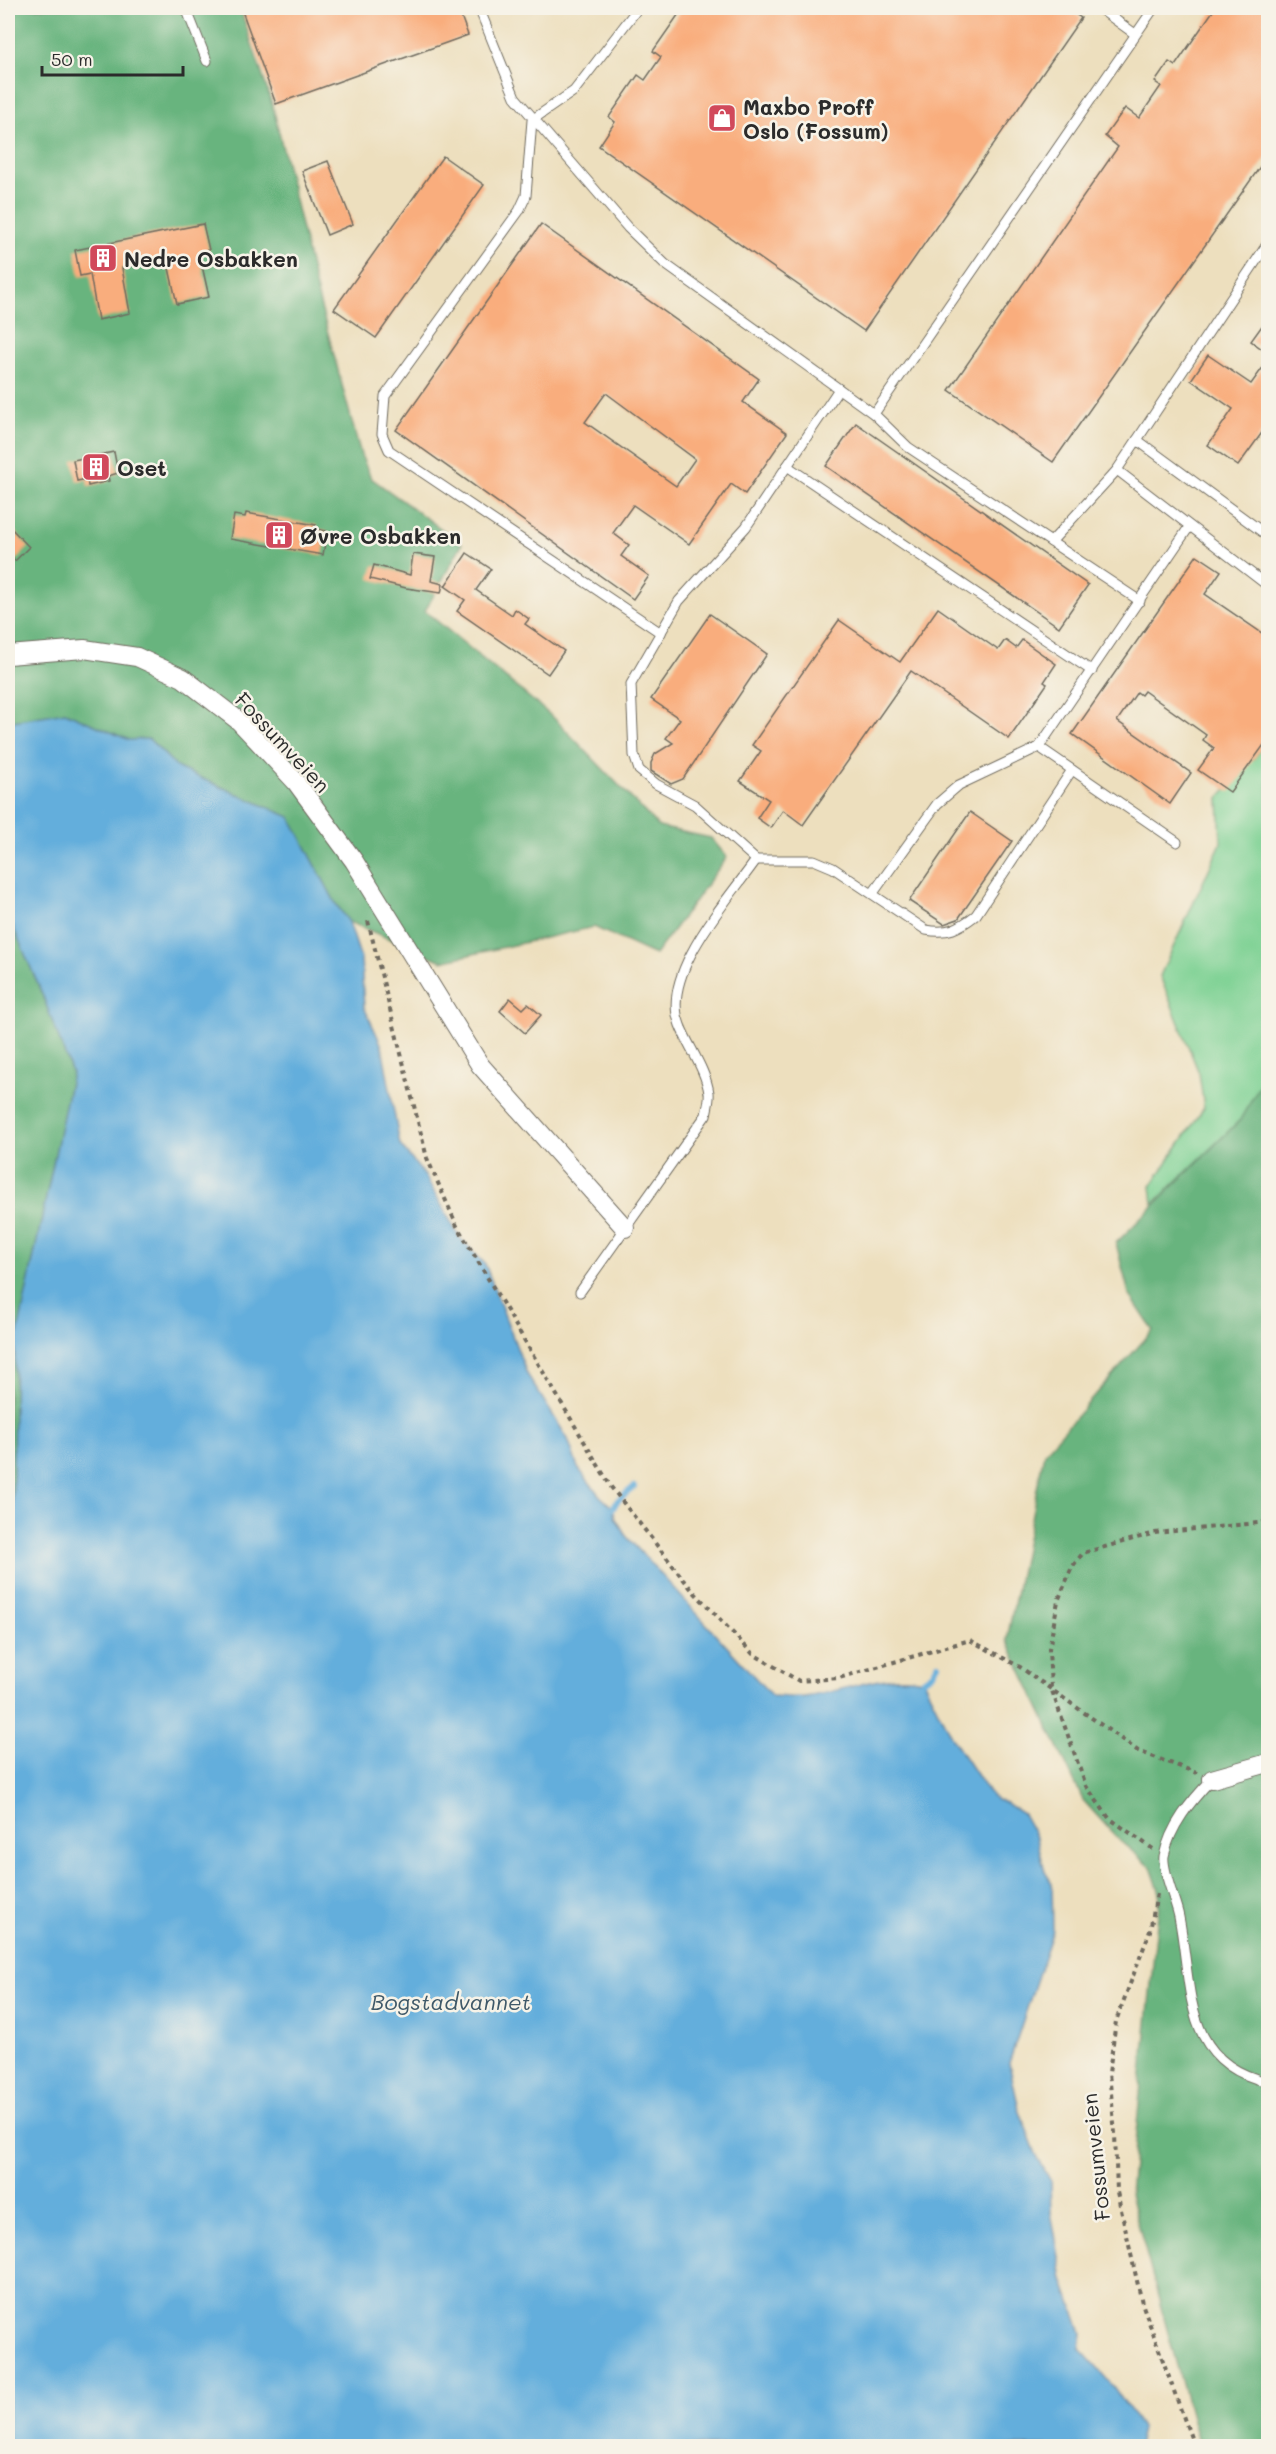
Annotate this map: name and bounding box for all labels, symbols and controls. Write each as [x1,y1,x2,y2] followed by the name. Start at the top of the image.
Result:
[42,39,183,77] scale bar
[51,47,93,71] text: 50 m
[743,93,889,144] place label: Maxbo Proff Oslo (Fossum)
[706,102,738,134] shop icon: Maxbo Proff Oslo (Fossum)
[87,242,119,274] building icon: Nedre Osbakken
[124,245,298,272] place label: Nedre Osbakken
[80,451,112,483] building icon: Oset
[117,454,166,481] place label: Oset
[263,519,295,551] building icon: Øvre Osbakken
[300,522,461,549] place label: Øvre Osbakken
[229,686,337,798] street label: Fossumveien
[371,1987,531,2016] water label: Bogstadvannet
[1075,2092,1115,2222] street label: Fossumveien

